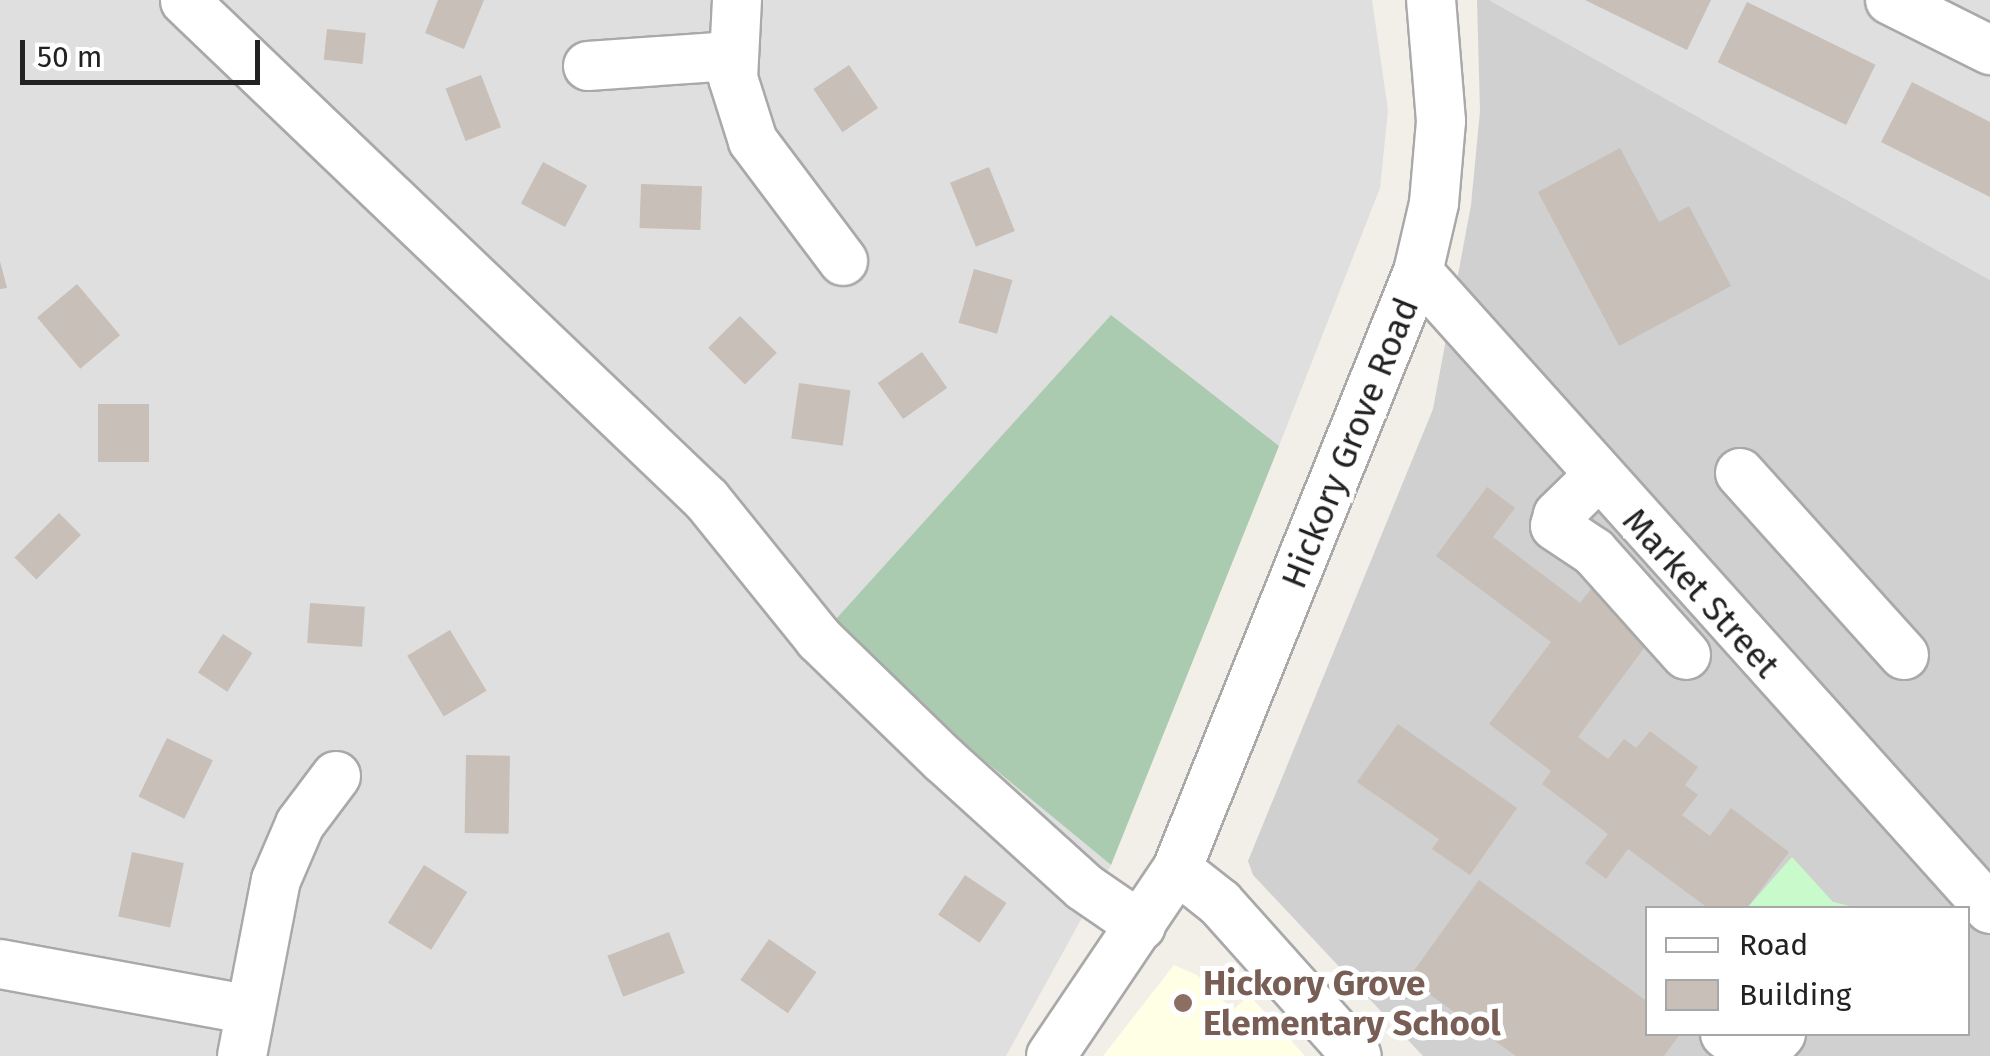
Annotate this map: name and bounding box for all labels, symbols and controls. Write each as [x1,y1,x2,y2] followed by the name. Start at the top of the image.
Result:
[25,20,265,82] scale bar
[37,39,102,75] text: 50 m
[1273,292,1427,594] street label: Hickory Grove Road
[1614,500,1788,686] street label: Market Street
[1645,906,1970,1036] legend
[1739,927,1808,963] text: Road
[1203,962,1501,1044] place label: Hickory Grove Elementary School
[1739,977,1851,1013] text: Building
[1172,992,1194,1014] marker: Hickory Grove Elementary School

